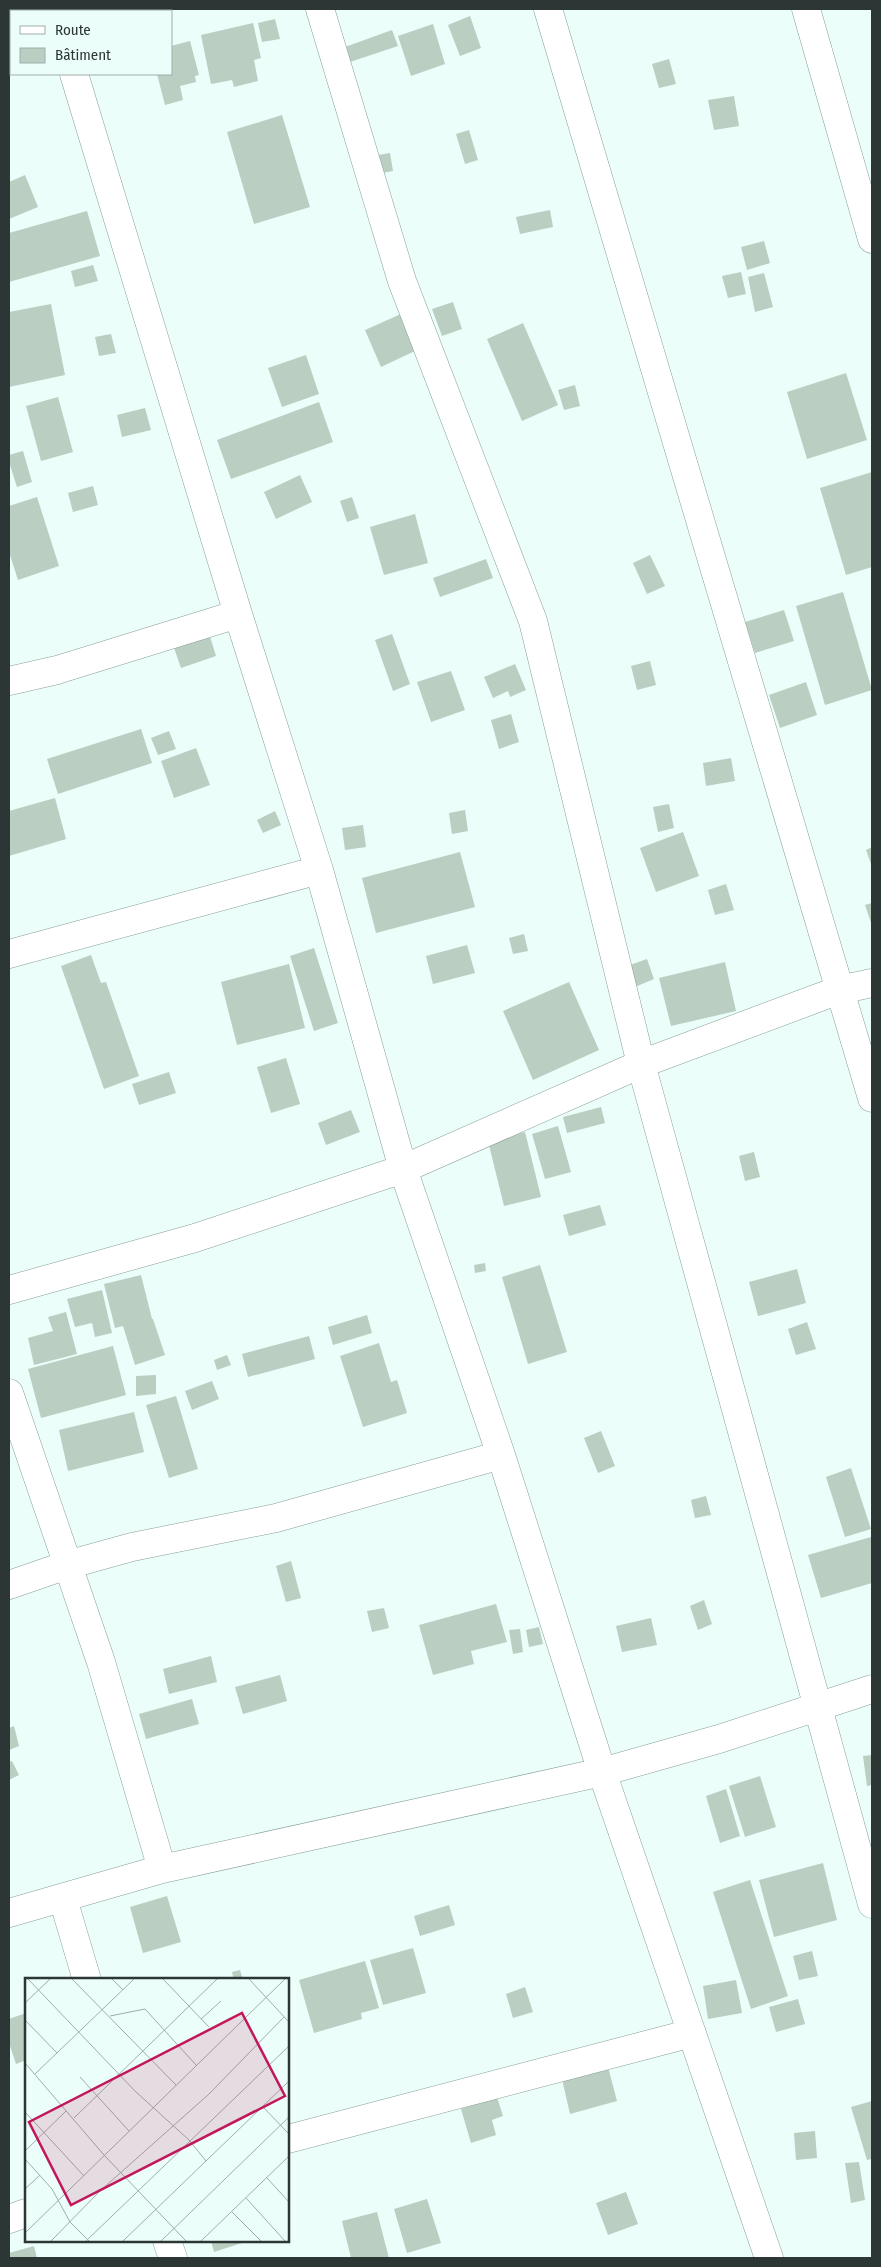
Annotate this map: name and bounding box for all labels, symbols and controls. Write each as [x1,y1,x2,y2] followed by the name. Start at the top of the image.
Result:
[10,10,172,75] legend
[55,21,91,39] text: Route
[55,46,111,64] text: Bâtiment
[25,1978,289,2242] inset map

